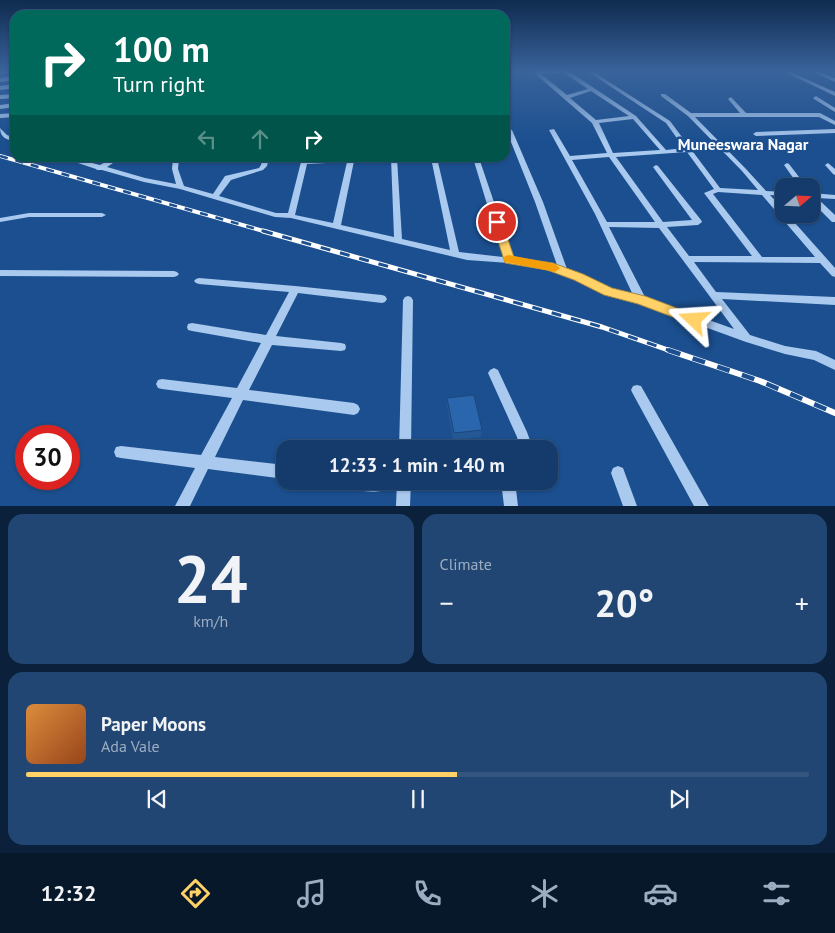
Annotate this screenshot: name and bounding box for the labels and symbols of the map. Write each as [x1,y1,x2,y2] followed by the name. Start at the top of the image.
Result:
[678,134,809,154] district label: Muneeswara Nagar
[775,178,820,222] north arrow
[476,201,518,243] pin
[667,293,719,345] position arrow
[15,425,80,490] speed limit sign: 30

